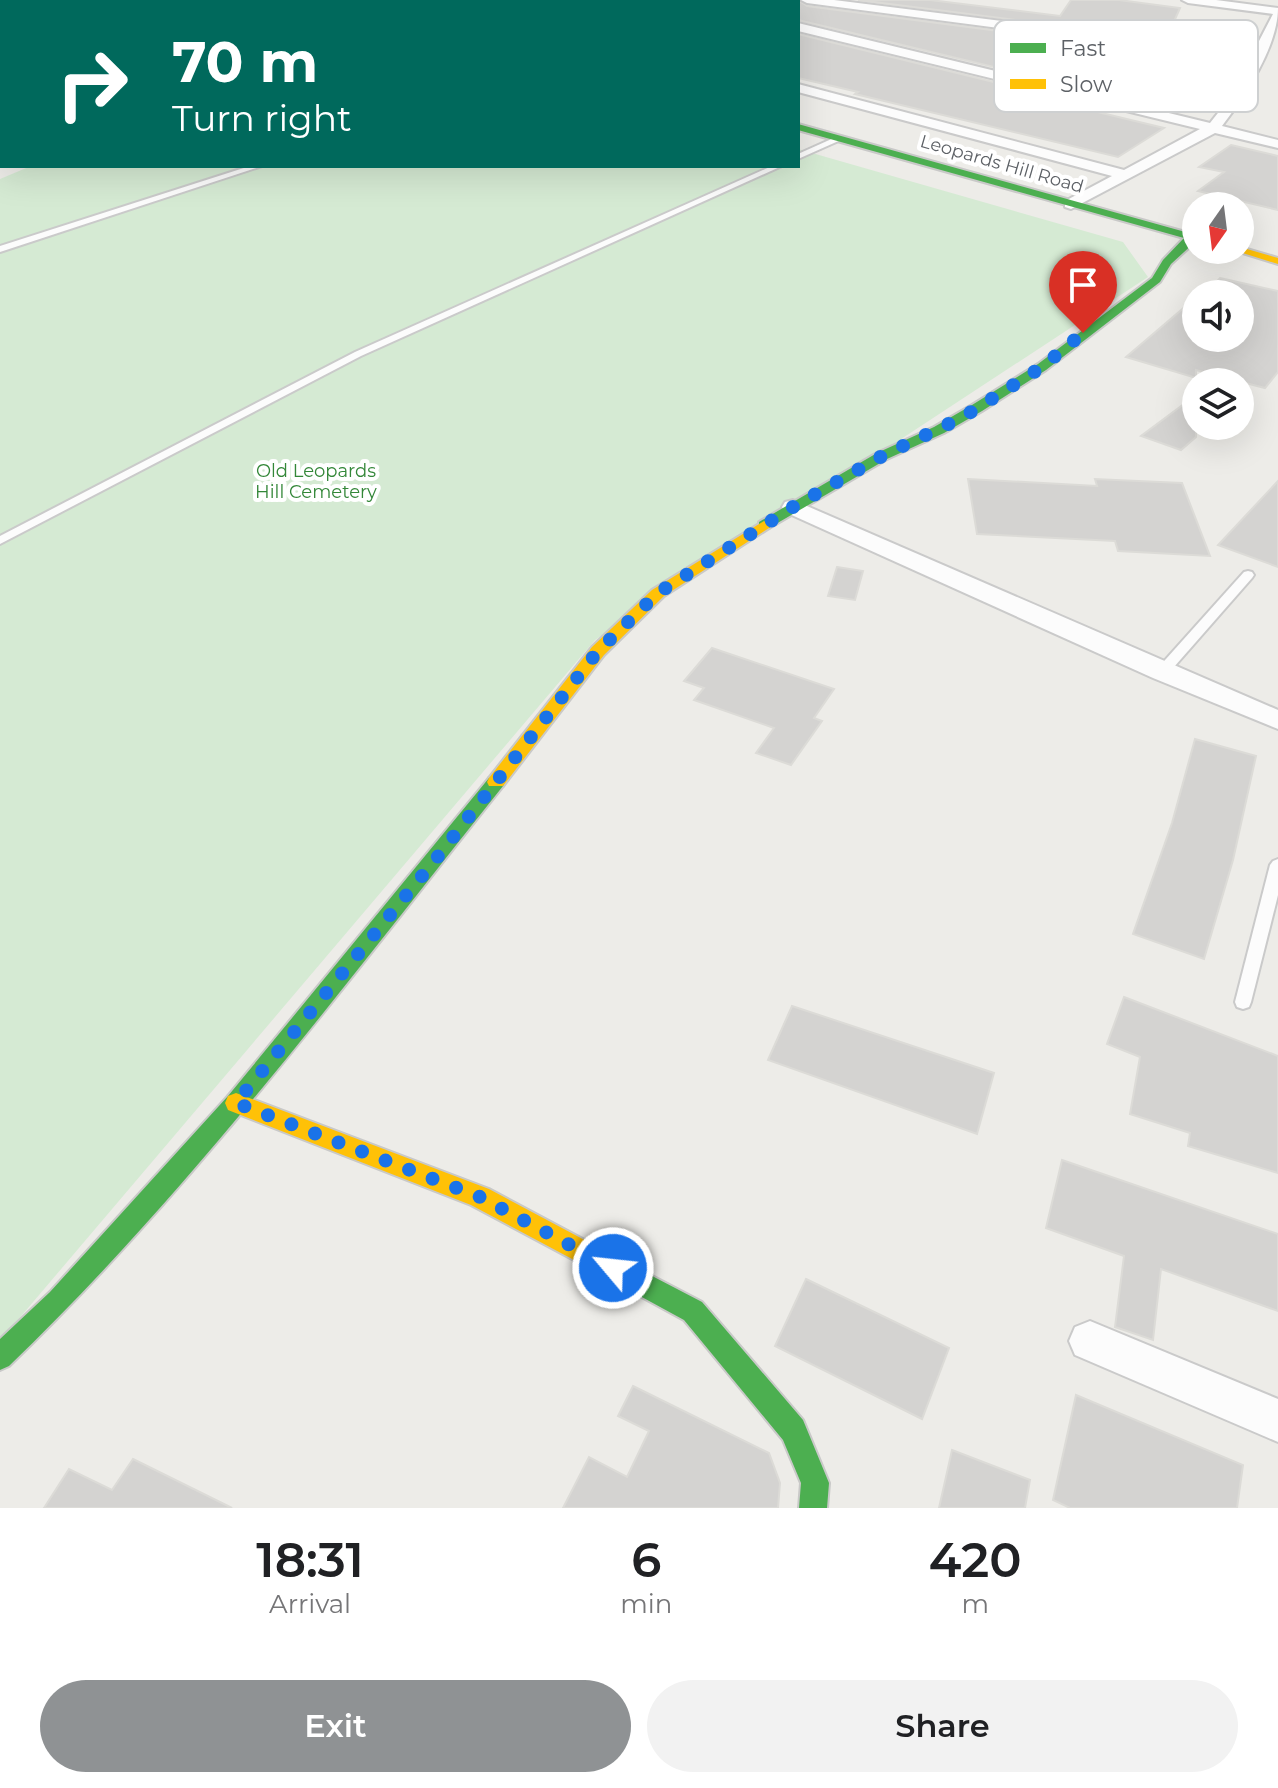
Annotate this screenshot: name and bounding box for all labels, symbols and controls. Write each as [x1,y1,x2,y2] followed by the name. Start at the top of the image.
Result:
[994,20,1258,112] legend
[172,28,318,96] text: 70 m
[40,32,144,136] icon: right
[1060,35,1106,62] text: Fast
[1060,71,1113,98] text: Slow
[172,96,352,140] text: Turn right
[918,130,1086,198] street label: Leopards Hill Road
[1182,192,1254,264] north arrow
[1182,192,1254,440] map controls
[1049,251,1117,333] pin
[1061,263,1105,307] icon: arrive
[1182,280,1254,352] button: sound
[1182,368,1254,440] button: layers
[255,460,377,503] park label: Old Leopards Hill Cemetery
[571,1226,655,1310] position arrow
[256,1531,364,1589] text: 18:31
[631,1531,661,1589] text: 6
[929,1531,1022,1589] text: 420
[269,1588,351,1620] text: Arrival
[620,1588,672,1620] text: min
[961,1588,989,1620] text: m
[40,1680,631,1772] button: Exit
[647,1680,1238,1772] button: Share

